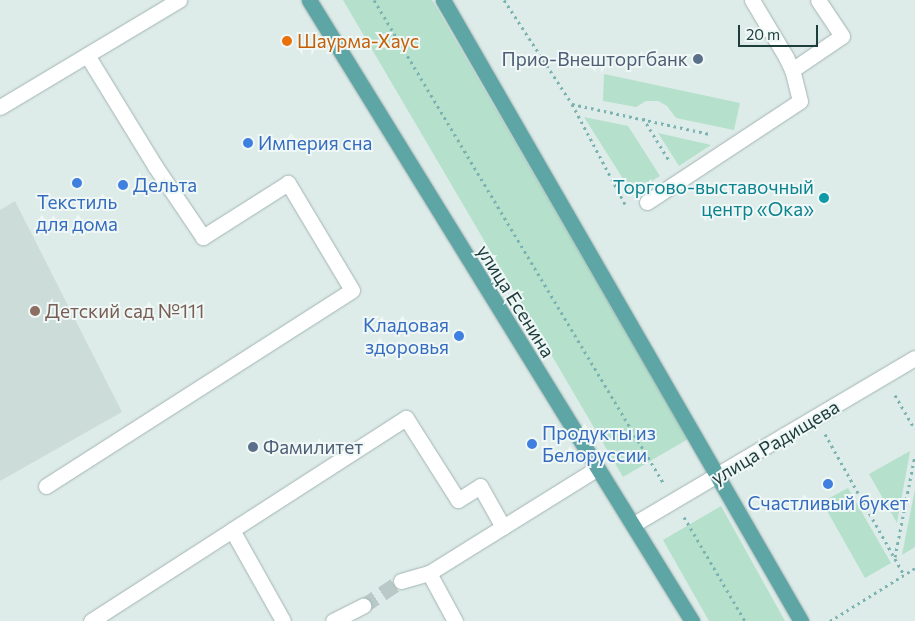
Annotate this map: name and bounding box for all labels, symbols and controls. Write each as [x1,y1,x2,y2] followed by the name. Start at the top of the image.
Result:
[740,15,820,47] scale bar
[746,25,780,43] text: 20 m
[297,30,419,52] place label: Шаурма-Хаус
[281,35,293,47] marker: Шаурма-Хаус
[502,48,688,70] place label: Прио-Внешторгбанк
[692,53,704,65] marker: Прио-Внешторгбанк
[258,132,372,154] place label: Империя сна
[242,137,254,149] marker: Империя сна
[133,174,197,196] place label: Дельта
[613,176,814,220] place label: Торгово-выставочный центр «Ока»
[71,177,83,189] marker: Текстиль для дома
[117,179,129,191] marker: Дельта
[36,191,118,235] place label: Текстиль для дома
[818,192,830,204] marker: Торгово-выставочный центр «Ока»
[472,240,560,362] street label: улица Есенина
[45,300,204,322] place label: Детский сад №111
[29,305,41,317] marker: Детский сад №111
[363,314,449,358] place label: Кладовая здоровья
[453,330,465,342] marker: Кладовая здоровья
[707,395,843,489] street label: улица Радищева
[542,422,656,466] place label: Продукты из Белоруссии
[263,436,363,458] place label: Фамилитет
[526,438,538,450] marker: Продукты из Белоруссии
[247,441,259,453] marker: Фамилитет
[822,478,834,490] marker: Счастливый букет
[748,492,908,514] place label: Счастливый букет

